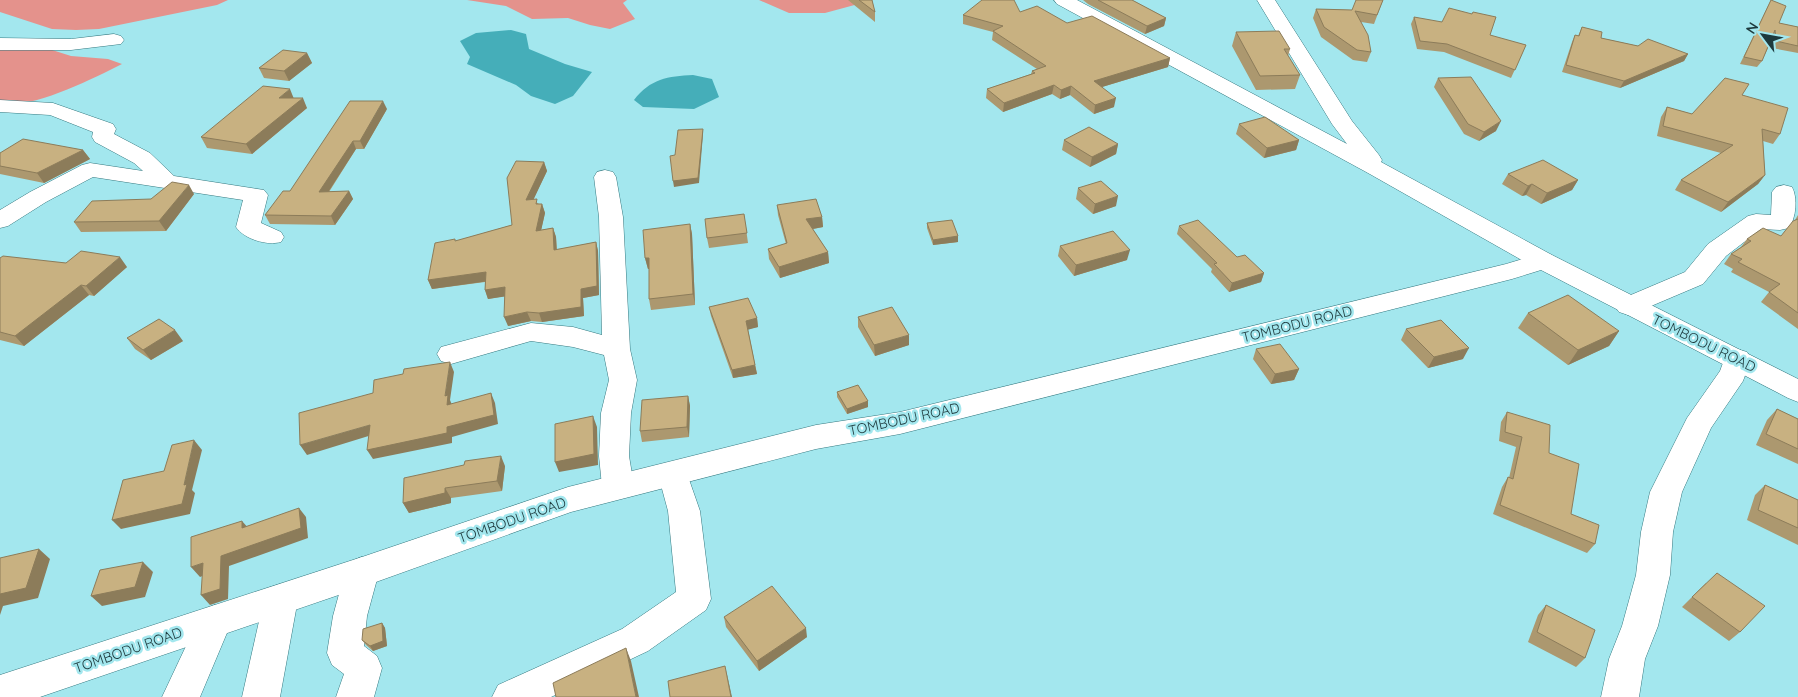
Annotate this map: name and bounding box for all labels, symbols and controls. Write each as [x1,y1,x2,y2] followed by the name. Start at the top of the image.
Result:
[1738,10,1788,60] north arrow
[1742,19,1762,37] text: N
[1240,302,1354,346] street label: TOMBODU ROAD
[1649,310,1759,376] street label: TOMBODU ROAD
[847,398,961,440] street label: TOMBODU ROAD
[456,493,568,547] street label: TOMBODU ROAD
[72,623,184,677] street label: TOMBODU ROAD

